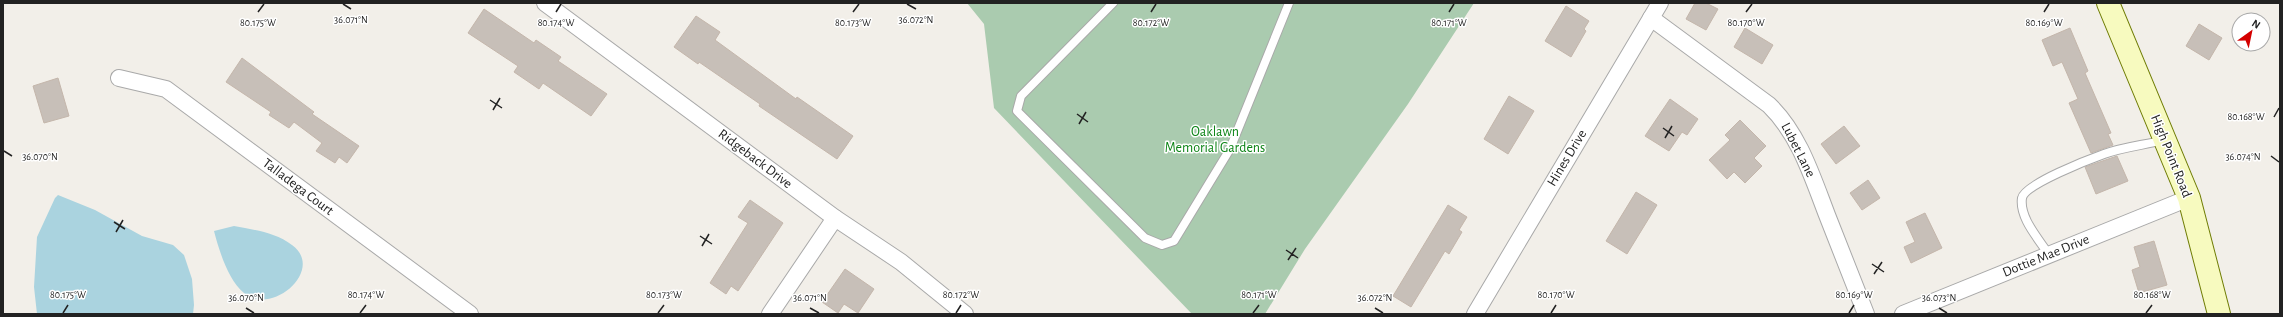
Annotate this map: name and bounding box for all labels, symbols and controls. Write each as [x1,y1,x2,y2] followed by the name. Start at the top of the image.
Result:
[2231,12,2271,52] north arrow
[334,15,368,25] text: 36.071°N
[899,15,933,25] text: 36.072°N
[2250,17,2262,31] text: N
[240,18,276,28] text: 80.175°W
[538,18,574,28] text: 80.174°W
[835,18,871,28] text: 80.173°W
[1133,18,1169,28] text: 80.172°W
[1431,18,1467,28] text: 80.171°W
[1727,18,1765,28] text: 80.170°W
[2025,18,2063,28] text: 80.169°W
[2227,112,2265,122] text: 80.168°W
[2148,113,2194,199] street label: High Point Road
[1778,120,1818,180] street label: Lubet Lane
[1165,125,1265,155] park label: Oaklawn Memorial Gardens
[715,127,795,191] street label: Ridgeback Drive
[1545,127,1589,189] street label: Hines Drive
[22,152,58,162] text: 36.070°N
[2225,152,2261,162] text: 36.074°N
[260,156,336,218] street label: Talladega Court
[2001,232,2091,280] street label: Dottie Mae Drive
[50,290,86,300] text: 80.175°W
[348,290,384,300] text: 80.174°W
[646,290,682,300] text: 80.173°W
[943,290,979,300] text: 80.172°W
[1241,290,1277,300] text: 80.171°W
[1537,290,1575,300] text: 80.170°W
[1835,290,1873,300] text: 80.169°W
[2133,290,2171,300] text: 80.168°W
[228,293,264,303] text: 36.070°N
[793,293,827,303] text: 36.071°N
[1358,293,1392,303] text: 36.072°N
[1922,293,1956,303] text: 36.073°N

